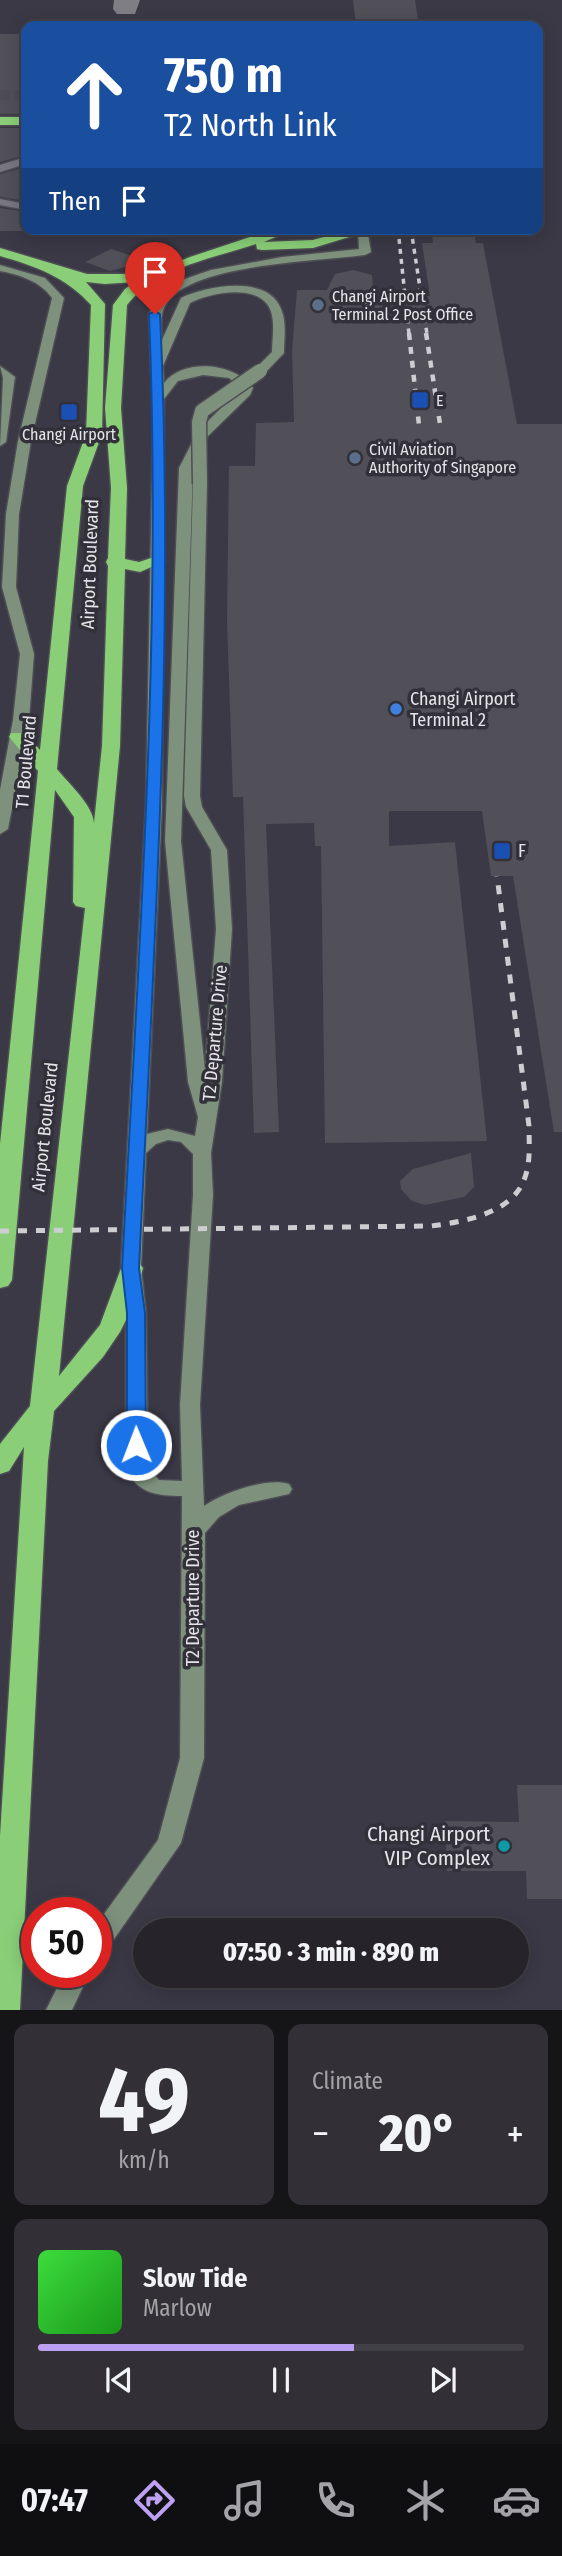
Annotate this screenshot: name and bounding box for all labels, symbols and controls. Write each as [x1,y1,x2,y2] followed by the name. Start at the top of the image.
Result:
[164,46,283,105] text: 750 m
[49,49,140,140] icon: ahead
[164,106,337,144] text: T2 North Link
[115,182,153,220] icon: arrive
[49,186,101,217] text: Then
[125,242,185,314] pin
[136,253,174,291] icon: arrive
[332,287,473,324] place label: Changi Airport Terminal 2 Post Office
[310,297,326,313] marker: Changi Airport Terminal 2 Post Office
[410,390,430,410] marker: E
[436,391,444,410] place label: E
[59,402,79,422] marker: Changi Airport
[22,425,117,444] place label: Changi Airport
[369,440,516,477] place label: Civil Aviation Authority of Singapore
[347,450,363,466] marker: Civil Aviation Authority of Singapore
[77,499,103,629] street label: Airport Boulevard
[410,688,516,731] place label: Changi Airport Terminal 2
[388,701,404,717] marker: Changi Airport Terminal 2
[11,714,41,810] street label: T1 Boulevard
[518,840,526,862] place label: F
[492,841,512,861] marker: F
[198,964,232,1102] street label: T2 Departure Drive
[27,1061,63,1193] street label: Airport Boulevard
[99,1408,173,1482] position arrow
[182,1530,204,1666] street label: T2 Departure Drive
[367,1821,491,1871] place label: Changi Airport VIP Complex
[496,1838,512,1854] marker: Changi Airport VIP Complex
[21,1897,112,1988] speed limit sign: 50
[223,1937,439,1968] text: 07:50 · 3 min · 890 m
[98,2046,190,2155] text: 49
[312,2067,383,2095] text: Climate
[379,2102,457,2165] text: 20°
[312,2111,329,2157] text: −
[507,2111,524,2157] text: +
[118,2146,170,2174] text: km/h
[143,2263,247,2294] text: Slow Tide
[143,2294,212,2322] text: Marlow
[100,2361,138,2399] icon: previous
[262,2361,300,2399] icon: pause
[424,2361,462,2399] icon: next
[130,2476,179,2525] icon: directions
[220,2476,269,2525] icon: music
[311,2476,360,2525] icon: phone
[401,2476,450,2525] icon: climate
[492,2476,541,2525] icon: car
[21,2481,88,2519] text: 07:47

